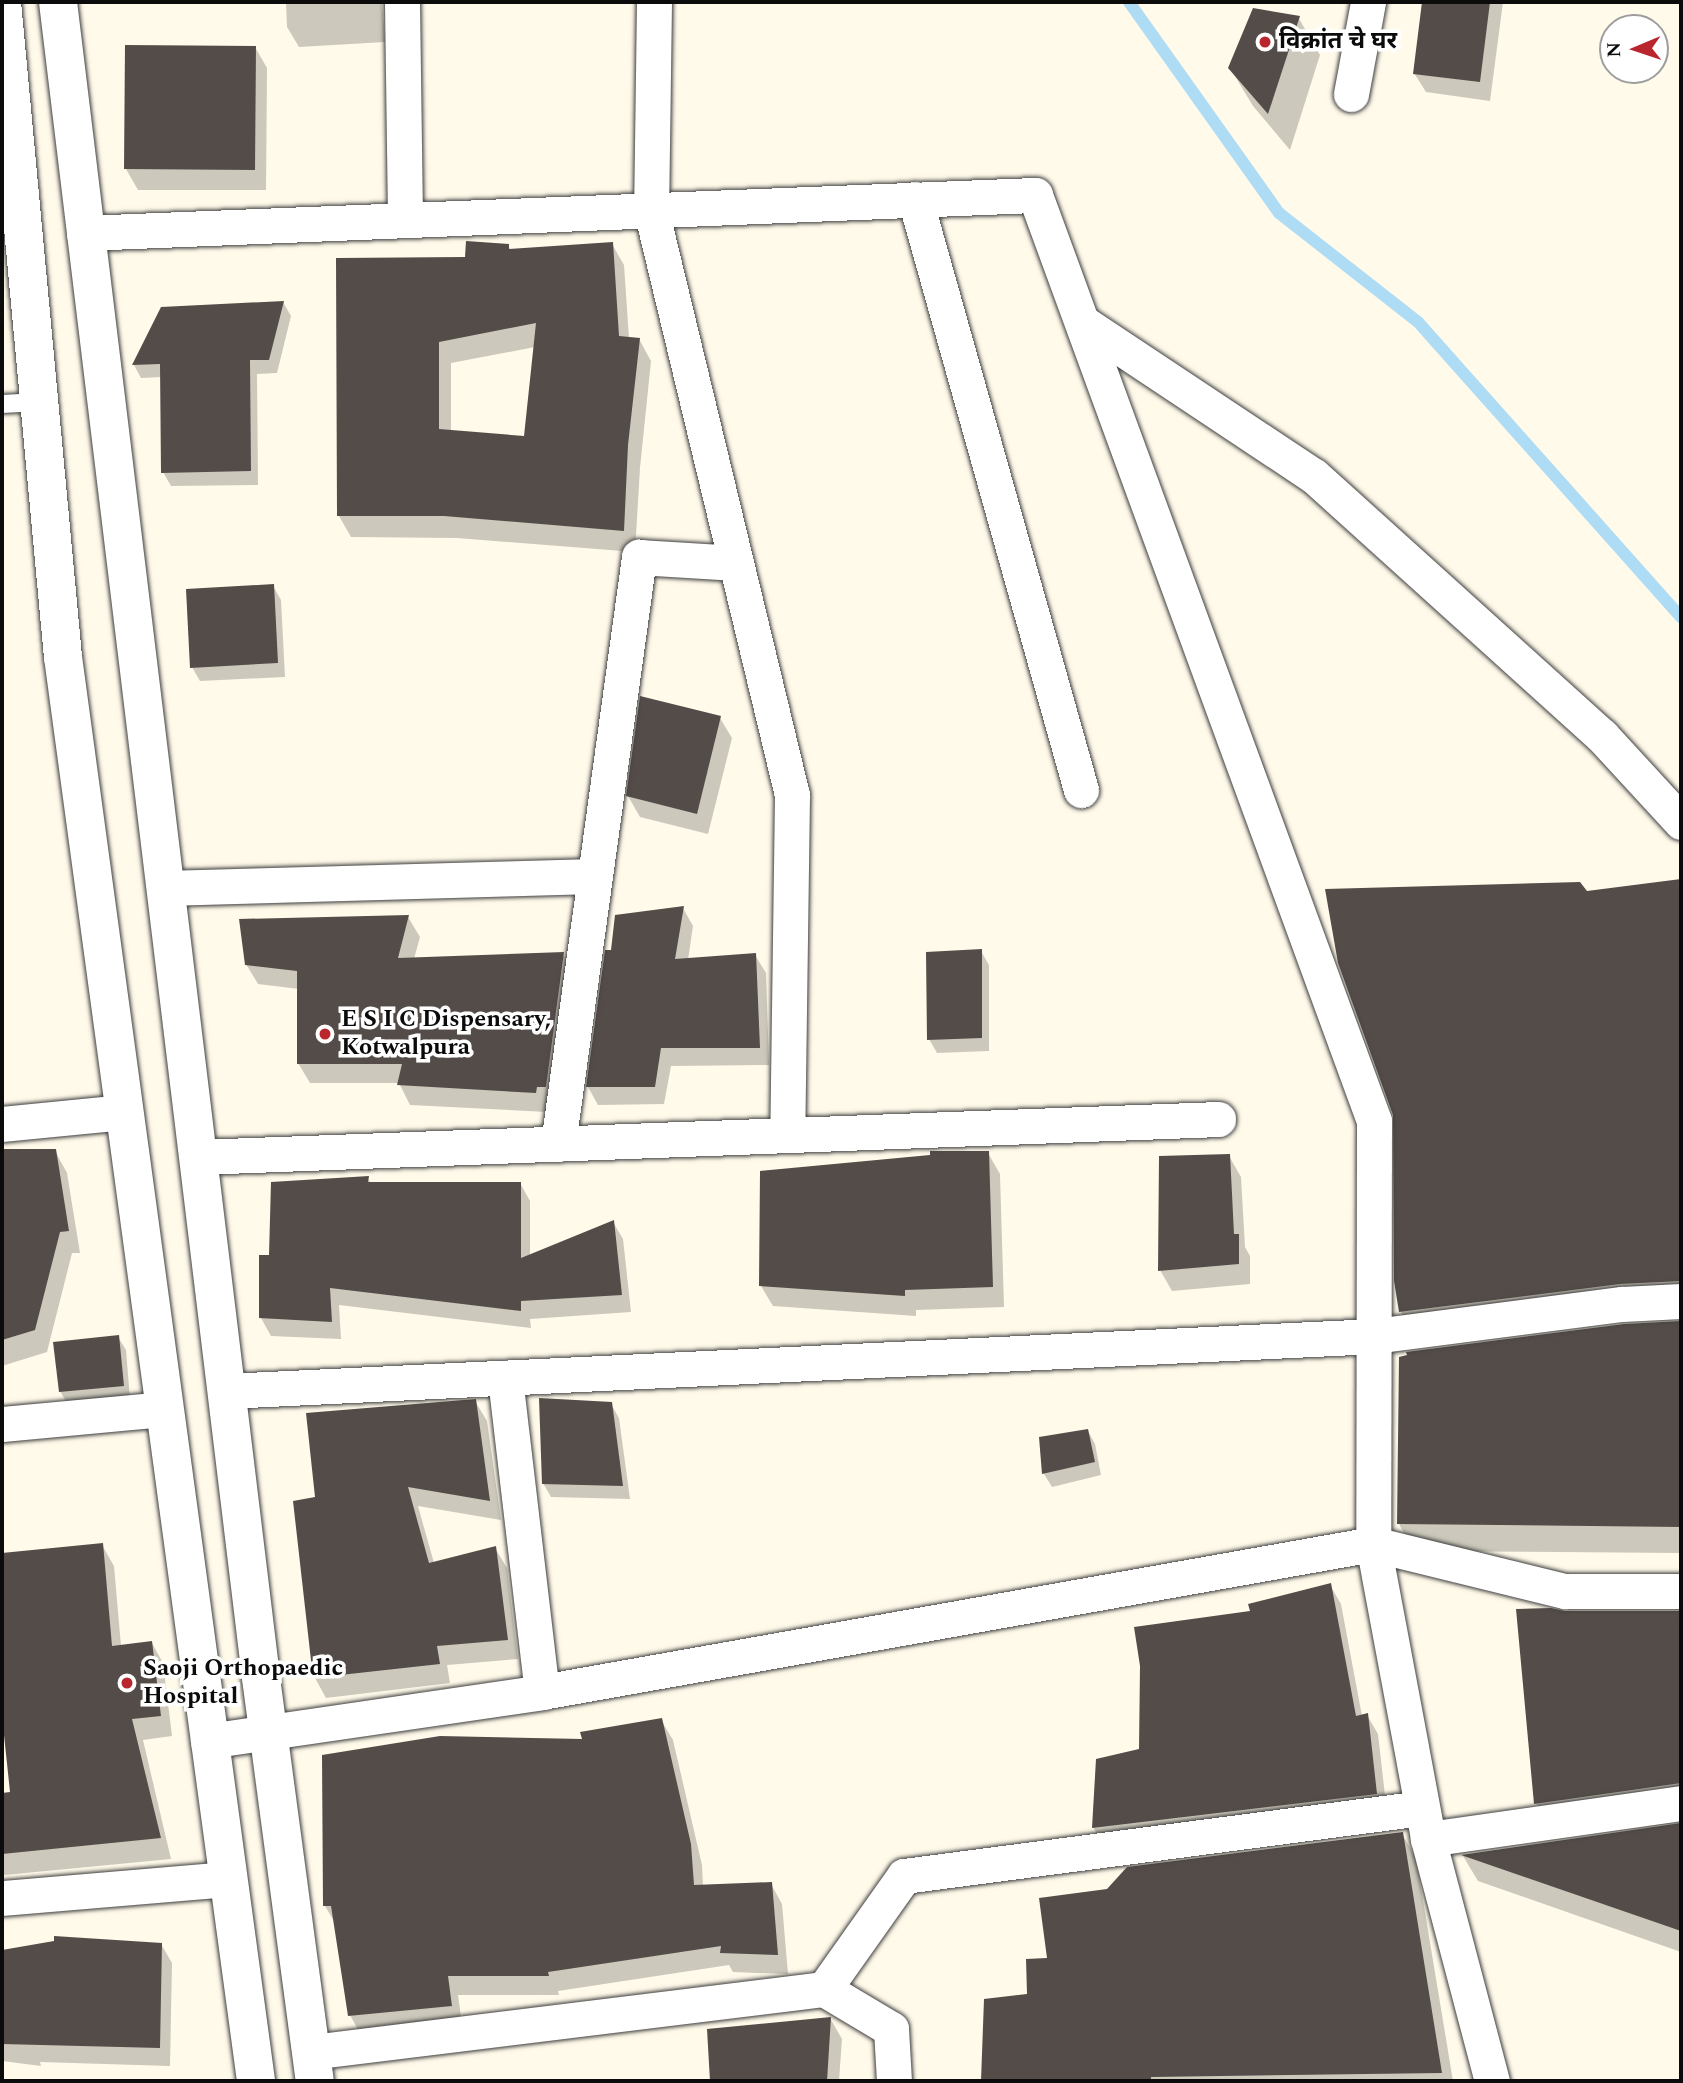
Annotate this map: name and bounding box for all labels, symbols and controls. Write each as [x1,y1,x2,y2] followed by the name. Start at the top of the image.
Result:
[1599,14,1669,84] north arrow
[1279,28,1397,56] place label: विक्रांत चे घर
[1257,34,1273,50] marker: विक्रांत चे घर
[1600,41,1629,58] text: N
[341,1006,551,1062] place label: E S I C Dispensary, Kotwalpura
[315,1024,335,1044] marker: E S I C Dispensary, Kotwalpura
[143,1655,343,1711] place label: Saoji Orthopaedic Hospital
[117,1673,137,1693] marker: Saoji Orthopaedic Hospital

